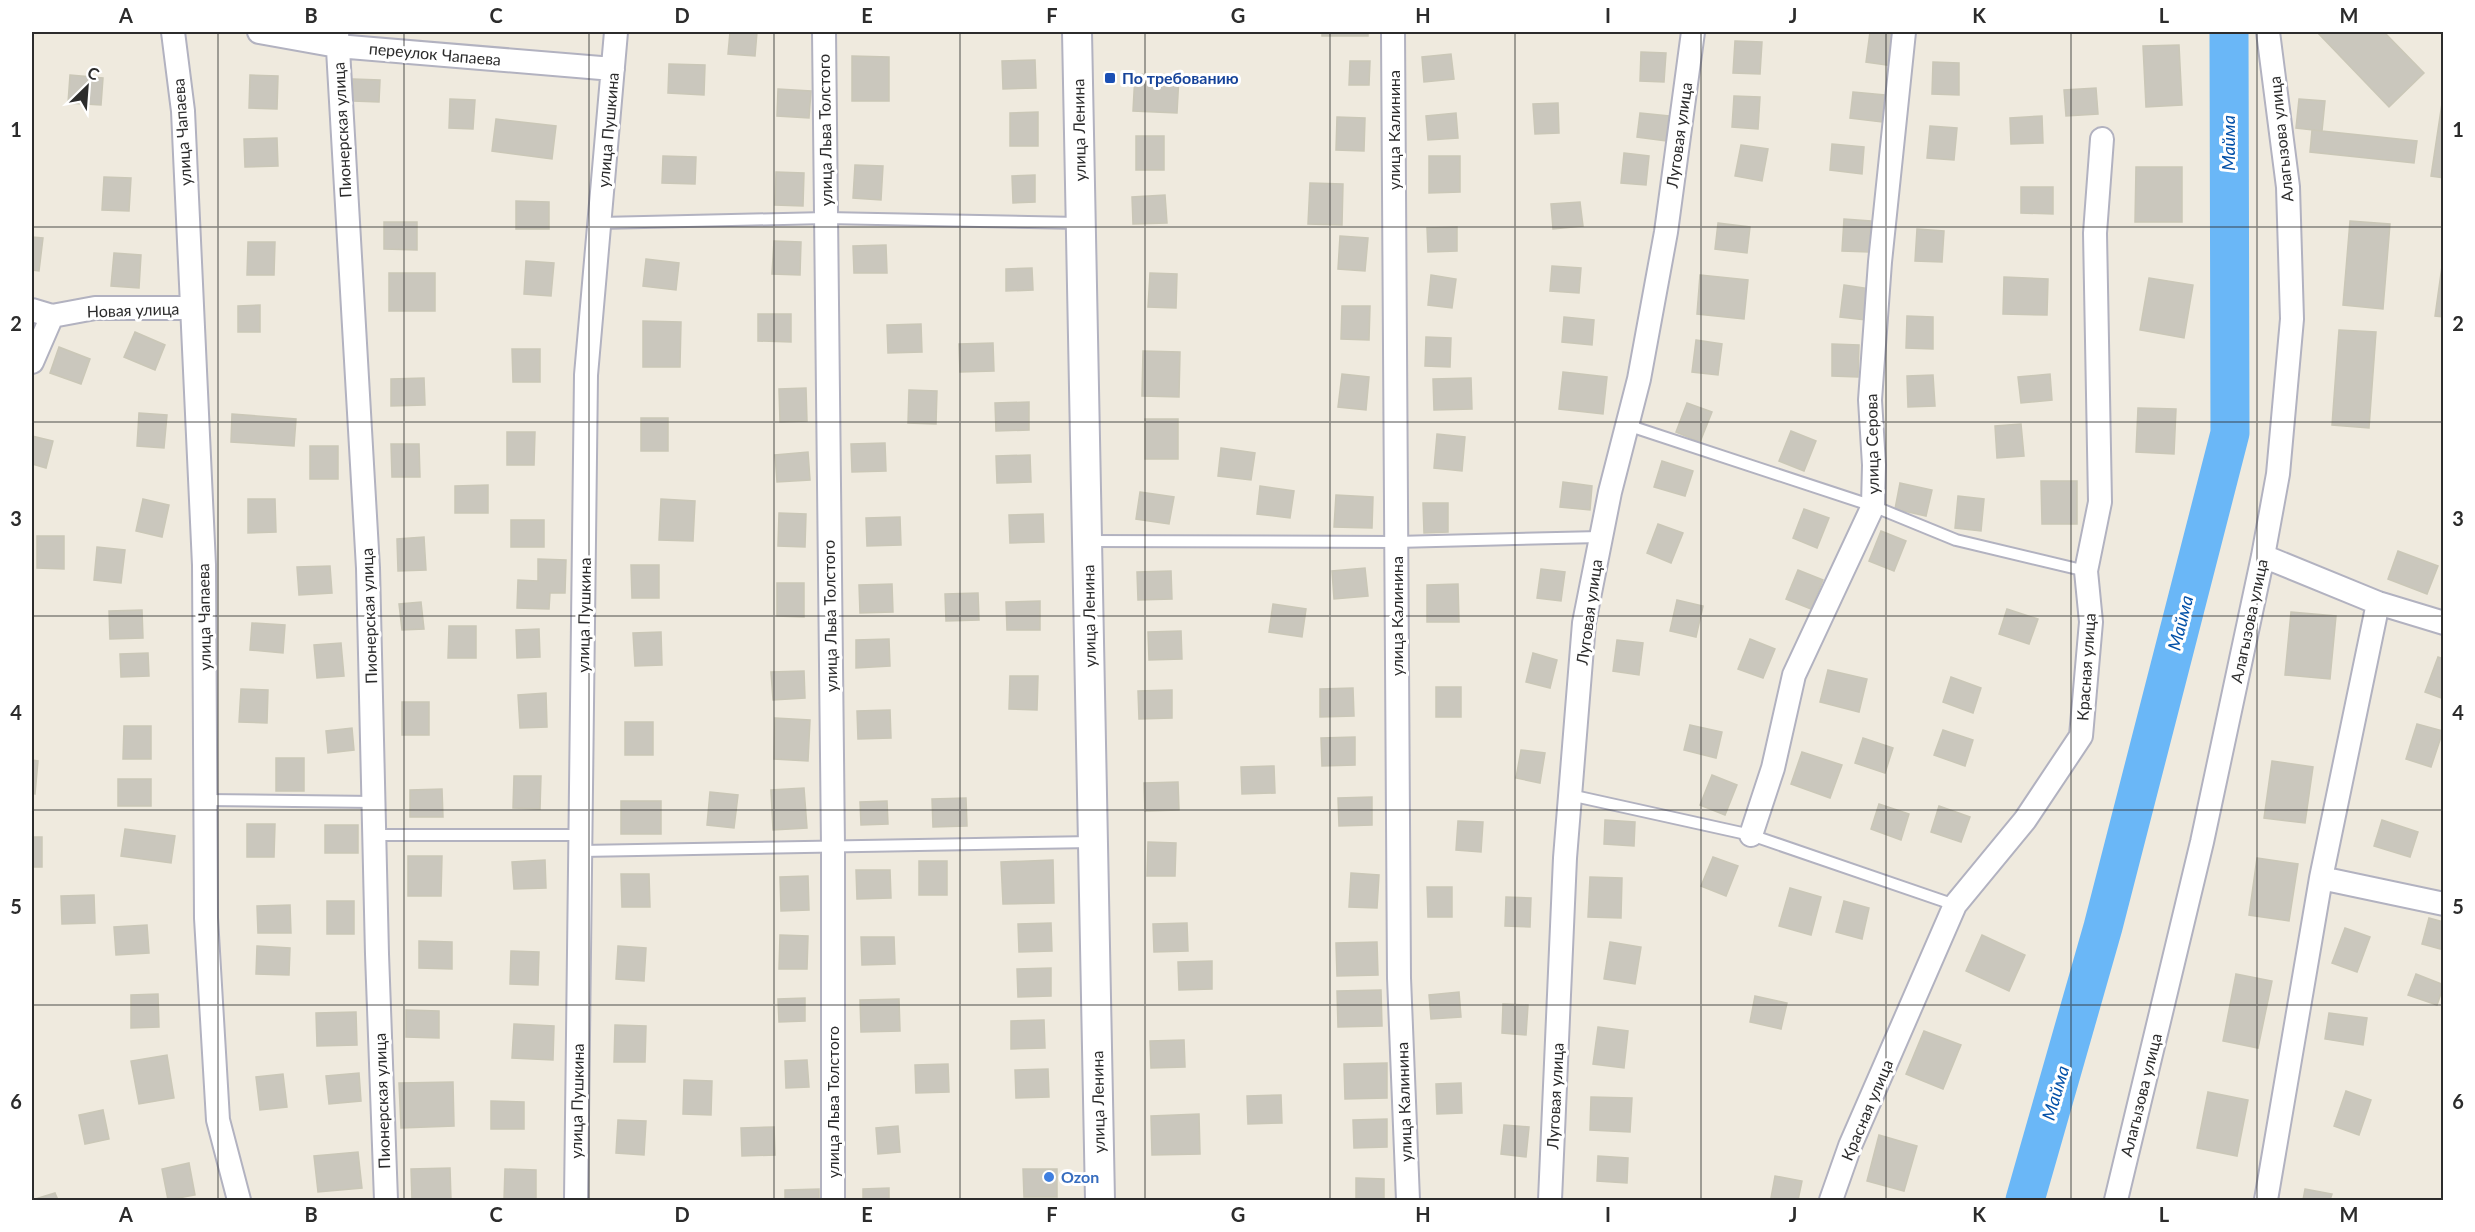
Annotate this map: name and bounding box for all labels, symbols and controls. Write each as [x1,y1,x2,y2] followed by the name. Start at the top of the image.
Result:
[118,3,133,27] text: A
[304,3,318,27] text: B
[489,3,503,27] text: C
[674,3,690,27] text: D
[861,3,873,27] text: E
[1046,3,1058,27] text: F
[1231,3,1245,27] text: G
[1415,3,1431,27] text: H
[1605,3,1611,27] text: I
[1789,3,1797,27] text: J
[1972,3,1986,27] text: K
[2159,3,2170,27] text: L
[2340,3,2358,27] text: M
[368,38,502,69] street label: переулок Чапаева
[814,54,835,206] street label: улица Льва Толстого
[57,57,117,117] north arrow
[85,62,103,84] text: С
[328,62,355,198] street label: Пионерская улица
[1122,68,1239,87] place label: По требованию
[1384,70,1403,190] street label: улица Калинина
[1103,71,1117,85] marker: По требованию
[593,72,622,188] street label: улица Пушкина
[2264,75,2297,203] street label: Алагызова улица
[168,78,195,186] street label: улица Чапаева
[1068,78,1089,182] street label: улица Ленина
[1662,81,1695,190] street label: Луговая улица
[2217,115,2239,171] water label: Майма
[10,117,22,141] text: 1
[2452,117,2464,141] text: 1
[86,298,180,321] street label: Новая улица
[10,311,22,335] text: 2
[2452,311,2464,335] text: 2
[1861,393,1882,495] street label: улица Серова
[10,506,22,530] text: 3
[2452,506,2464,530] text: 3
[819,540,840,692] street label: улица Льва Толстого
[357,548,380,684] street label: Пионерская улица
[1387,556,1406,676] street label: улица Калинина
[573,557,594,673] street label: улица Пушкина
[2226,557,2271,685] street label: Алагызова улица
[1572,558,1605,667] street label: Луговая улица
[193,563,214,671] street label: улица Чапаева
[1078,564,1099,668] street label: улица Ленина
[2163,593,2197,652] water label: Майма
[2072,613,2099,721] street label: Красная улица
[10,700,22,724] text: 4
[2452,700,2464,724] text: 4
[10,894,22,918] text: 5
[2452,894,2464,918] text: 5
[823,1026,842,1178] street label: улица Льва Толстого
[2116,1031,2165,1158] street label: Алагызова улица
[370,1033,393,1169] street label: Пионерская улица
[1392,1042,1415,1162] street label: улица Калинина
[1542,1042,1567,1151] street label: Луговая улица
[566,1043,587,1159] street label: улица Пушкина
[1087,1050,1108,1154] street label: улица Ленина
[1837,1056,1896,1163] street label: Красная улица
[2037,1063,2073,1123] water label: Майма
[10,1089,22,1113] text: 6
[2452,1089,2464,1113] text: 6
[1061,1167,1099,1186] place label: Ozon
[1042,1170,1056,1184] marker: Ozon
[118,1202,133,1226] text: A
[304,1202,318,1226] text: B
[489,1202,503,1226] text: C
[674,1202,690,1226] text: D
[861,1202,873,1226] text: E
[1046,1202,1058,1226] text: F
[1231,1202,1245,1226] text: G
[1415,1202,1431,1226] text: H
[1605,1202,1611,1226] text: I
[1789,1202,1797,1226] text: J
[1972,1202,1986,1226] text: K
[2159,1202,2170,1226] text: L
[2340,1202,2358,1226] text: M

